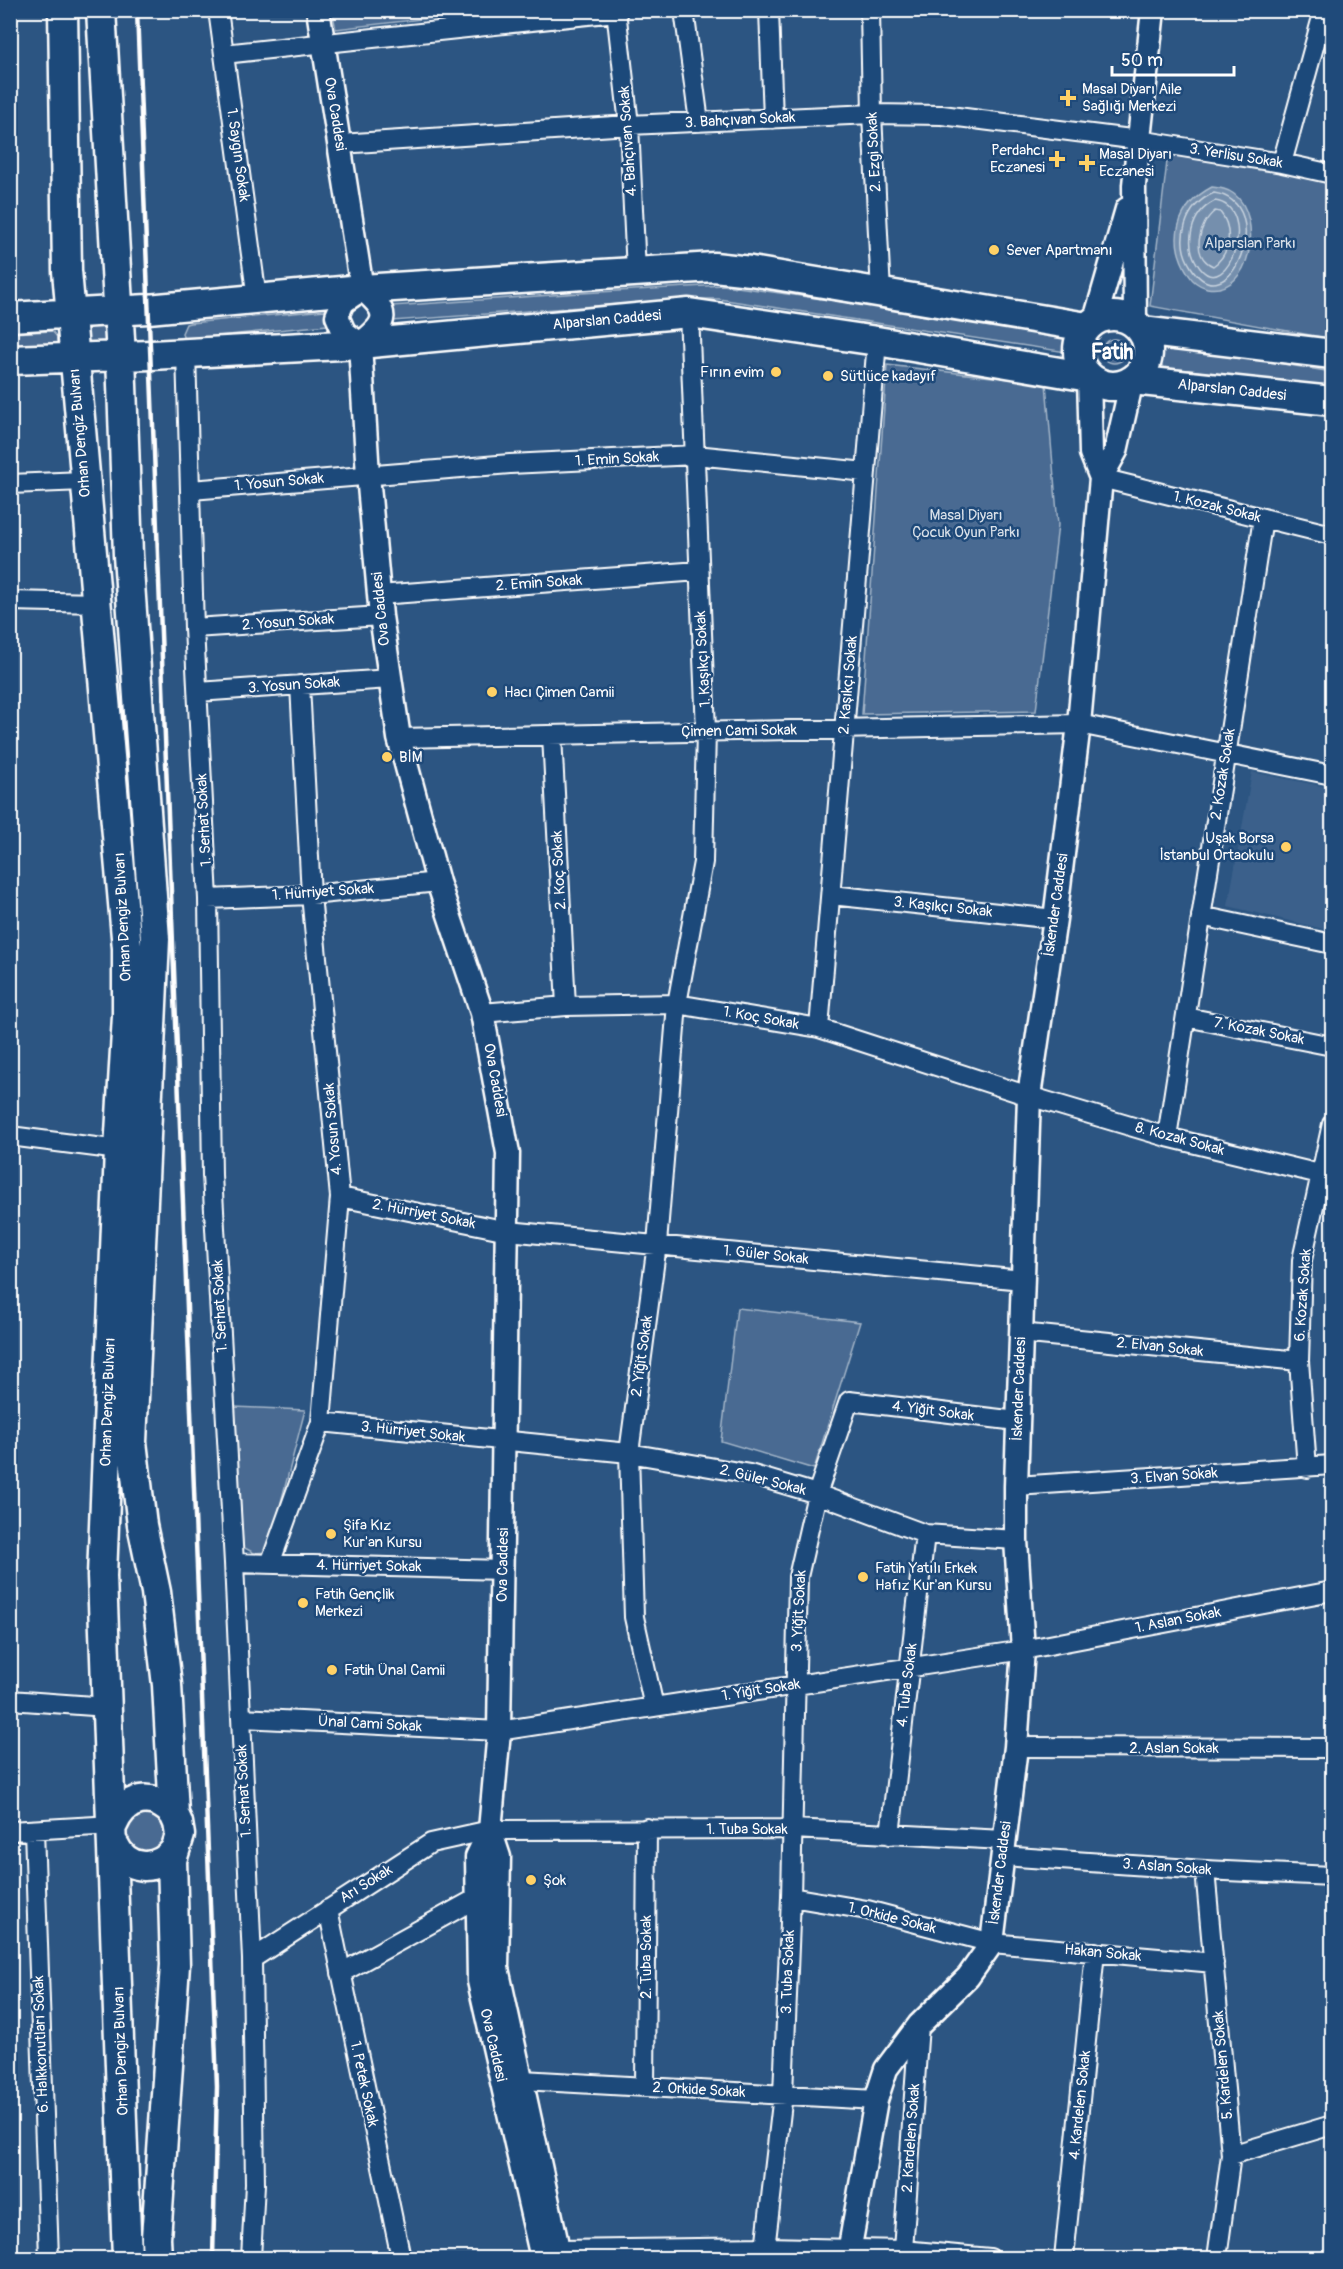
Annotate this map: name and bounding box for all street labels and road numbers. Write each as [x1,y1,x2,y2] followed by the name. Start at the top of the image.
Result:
[320,76,350,153] street label: Ova Caddesi
[615,84,641,197] street label: 4. Bahçıvan Sokak
[222,107,254,204] street label: 1. Saygın Sokak
[684,108,796,132] street label: 3. Bahçıvan Sokak
[862,111,886,193] street label: 2. Ezgi Sokak
[1188,139,1285,173] street label: 3. Yerlisu Sokak
[552,306,662,334] street label: Alparslan Caddesi
[65,368,95,498] street label: Orhan Dengiz Bulvarı
[1177,375,1288,405] street label: Alparslan Caddesi
[575,447,660,471] street label: 1. Emin Sokak
[233,469,325,495] street label: 1. Yosun Sokak
[1171,487,1264,527] street label: 1. Kozak Sokak
[495,570,584,595] street label: 2. Emin Sokak
[368,571,394,647] street label: Ova Caddesi
[241,609,335,635] street label: 2. Yosun Sokak
[691,609,715,708] street label: 1. Kaşıkçı Sokak
[834,634,862,735] street label: 2. Kaşıkçı Sokak
[247,672,341,698] street label: 3. Yosun Sokak
[681,720,798,742] street label: Çimen Cami Sokak
[1206,726,1240,821] street label: 2. Kozak Sokak
[192,772,216,867] street label: 1. Serhat Sokak
[547,829,571,910] street label: 2. Koç Sokak
[110,852,136,982] street label: Orhan Dengiz Bulvarı
[1039,852,1073,958] street label: İskender Caddesi
[271,879,375,905] street label: 1. Hürriyet Sokak
[893,892,994,922] street label: 3. Kaşıkçı Sokak
[722,1002,801,1034] street label: 1. Koç Sokak
[1212,1013,1307,1049] street label: 7. Kozak Sokak
[479,1042,511,1119] street label: Ova Caddesi
[319,1081,347,1176] street label: 4. Yosun Sokak
[1133,1118,1228,1160] street label: 8. Kozak Sokak
[371,1195,478,1233] street label: 2. Hürriyet Sokak
[722,1241,810,1269] street label: 1. Güler Sokak
[1290,1247,1316,1342] street label: 6. Kozak Sokak
[208,1258,232,1353] street label: 1. Serhat Sokak
[627,1313,657,1398] street label: 2. Yiğit Sokak
[1115,1333,1205,1361] street label: 2. Elvan Sokak
[1008,1336,1030,1441] street label: İskender Caddesi
[96,1337,120,1467] street label: Orhan Dengiz Bulvarı
[891,1397,976,1426] street label: 4. Yiğit Sokak
[360,1417,467,1447] street label: 3. Hürriyet Sokak
[718,1460,809,1500] street label: 2. Güler Sokak
[1130,1463,1219,1489] street label: 3. Elvan Sokak
[493,1527,513,1602] street label: Ova Caddesi
[316,1556,422,1576] street label: 4. Hürriyet Sokak
[787,1569,811,1652] street label: 3. Yiğit Sokak
[1133,1602,1223,1638] street label: 1. Aslan Sokak
[892,1641,922,1728] street label: 4. Tuba Sokak
[720,1674,803,1706] street label: 1. Yiğit Sokak
[317,1712,423,1736] street label: Ünal Cami Sokak
[1129,1739,1219,1758] street label: 2. Aslan Sokak
[232,1743,256,1838] street label: 1. Serhat Sokak
[706,1820,789,1839] street label: 1. Tuba Sokak
[984,1820,1016,1926] street label: İskender Caddesi
[1122,1854,1213,1880] street label: 3. Aslan Sokak
[336,1860,397,1908] street label: Arı Sokak
[846,1898,939,1938] street label: 1. Orkide Sokak
[637,1914,656,1999] street label: 2. Tuba Sokak
[777,1929,799,2014] street label: 3. Tuba Sokak
[1064,1940,1143,1966] street label: Hakan Sokak
[29,1974,53,2113] street label: 6. Halkkonutları Sokak
[109,1986,133,2116] street label: Orhan Dengiz Bulvarı
[475,2007,511,2084] street label: Ova Caddesi
[1209,2009,1237,2120] street label: 5. Kardelen Sokak
[346,2039,383,2129] street label: 1. Petek Sokak
[1065,2049,1095,2161] street label: 4. Kardelen Sokak
[652,2078,747,2102] street label: 2. Orkide Sokak
[898,2082,924,2193] street label: 2. Kardelen Sokak

